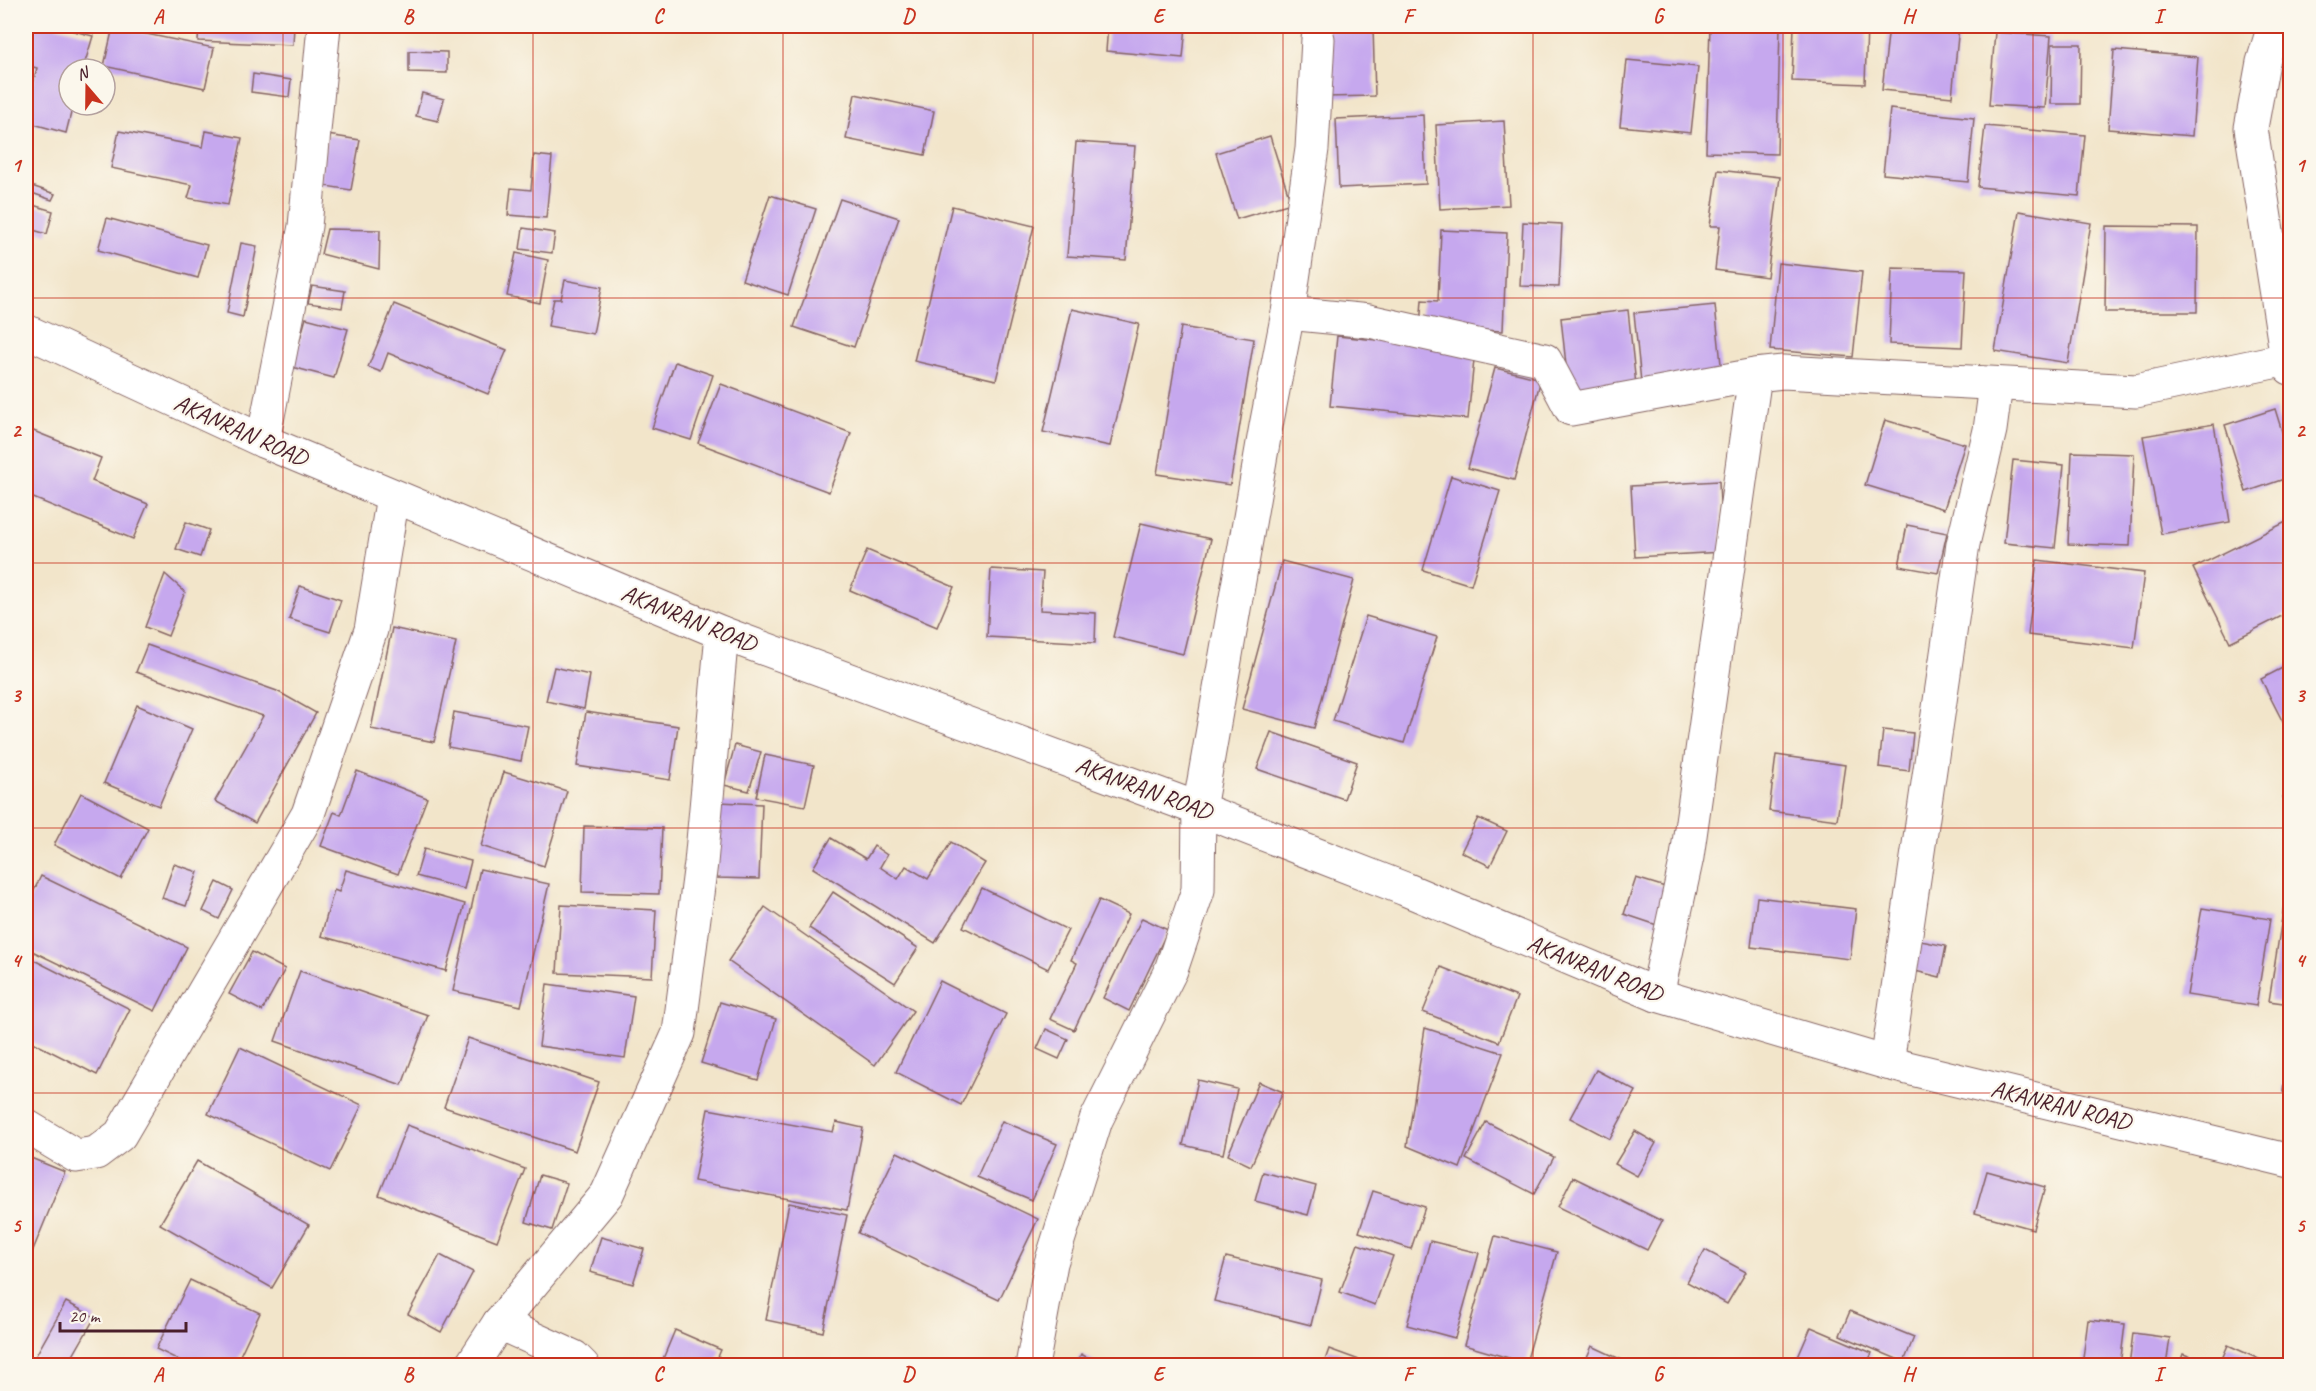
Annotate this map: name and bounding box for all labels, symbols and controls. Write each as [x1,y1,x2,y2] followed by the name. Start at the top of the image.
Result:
[153,4,165,29] text: A
[403,4,415,29] text: B
[653,4,665,29] text: C
[902,4,916,29] text: D
[1153,4,1167,29] text: E
[1403,4,1417,29] text: F
[1653,4,1666,29] text: G
[1902,4,1917,29] text: H
[2154,4,2167,29] text: I
[57,57,117,117] north arrow
[74,62,93,85] text: N
[12,153,23,178] text: 1
[2296,153,2307,178] text: 1
[170,387,314,474] street label: AKANRAN ROAD
[12,418,23,443] text: 2
[2296,418,2307,443] text: 2
[617,577,763,659] street label: AKANRAN ROAD
[12,683,23,708] text: 3
[2296,683,2307,708] text: 3
[1072,749,1218,827] street label: AKANRAN ROAD
[1523,927,1669,1009] street label: AKANRAN ROAD
[12,948,24,973] text: 4
[2296,948,2308,973] text: 4
[1988,1073,2136,1137] street label: AKANRAN ROAD
[12,1213,23,1238] text: 5
[2296,1213,2307,1238] text: 5
[60,1295,186,1333] scale bar
[69,1305,102,1327] text: 20 m
[153,1362,165,1387] text: A
[403,1362,415,1387] text: B
[653,1362,665,1387] text: C
[902,1362,916,1387] text: D
[1153,1362,1167,1387] text: E
[1403,1362,1417,1387] text: F
[1653,1362,1666,1387] text: G
[1902,1362,1917,1387] text: H
[2154,1362,2167,1387] text: I

